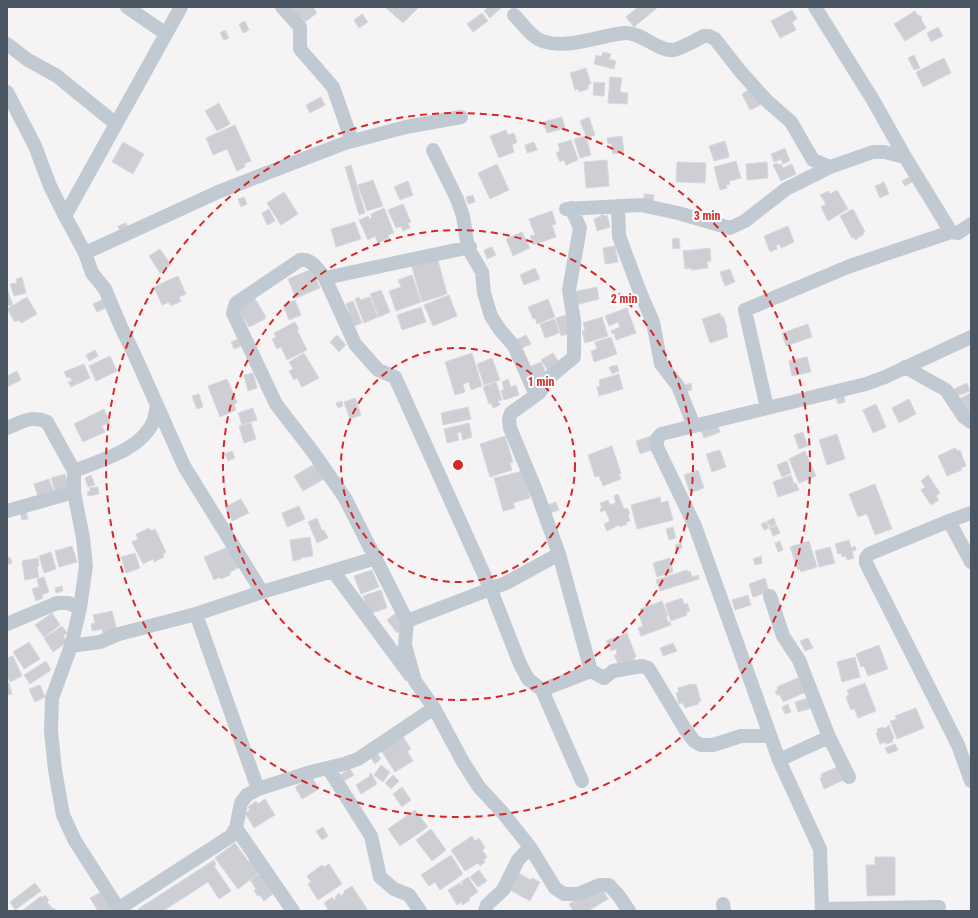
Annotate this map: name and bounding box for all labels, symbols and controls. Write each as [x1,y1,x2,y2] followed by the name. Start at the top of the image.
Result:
[694,209,720,223] text: 3 min
[611,292,637,306] text: 2 min
[528,375,554,389] text: 1 min
[451,458,465,472] centre of rings

